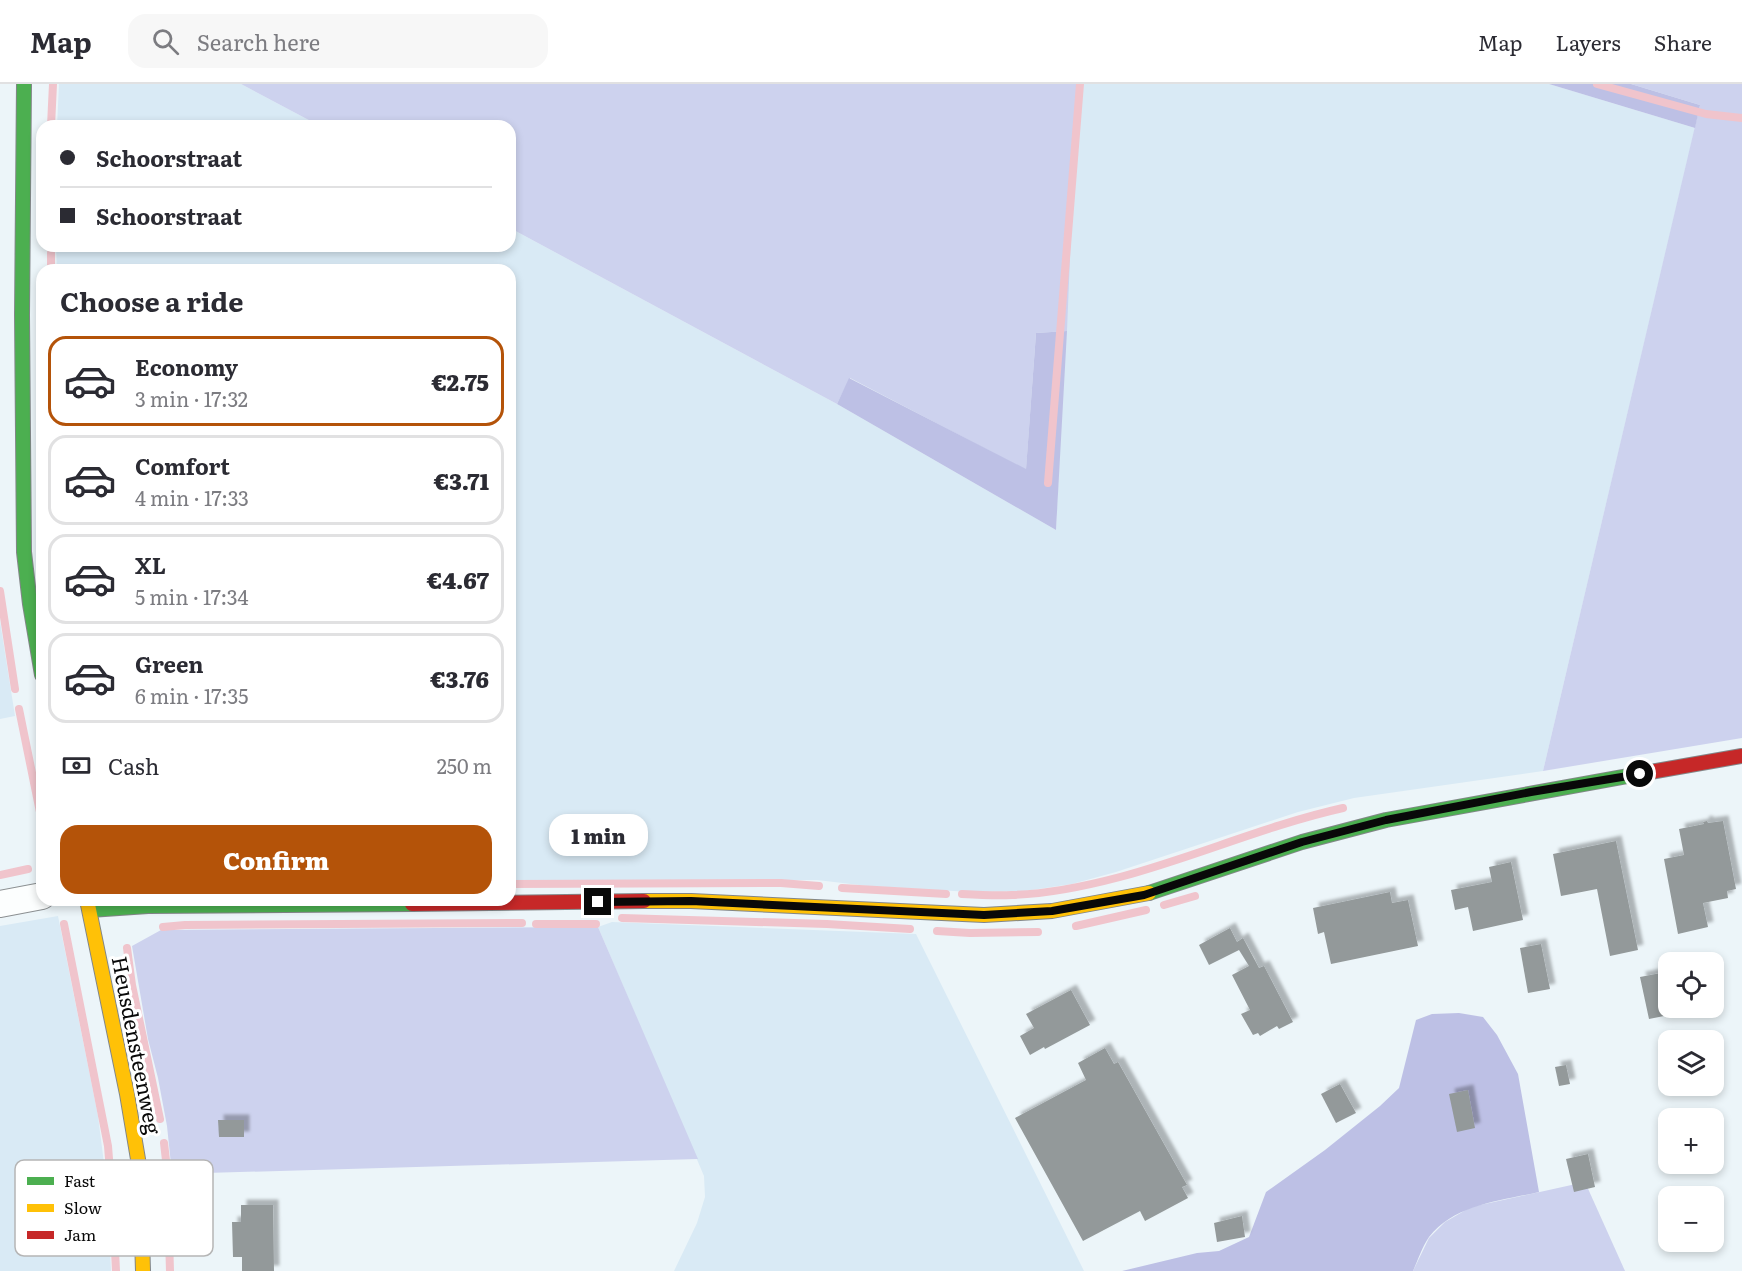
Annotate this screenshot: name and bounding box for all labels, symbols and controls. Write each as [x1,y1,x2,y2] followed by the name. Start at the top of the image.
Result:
[128,14,548,68] search box
[30,20,92,62] text: Map
[149,25,182,58] icon: search
[197,25,320,58] text: Search here
[1478,26,1523,57] text: Map
[1556,26,1621,57] text: Layers
[1654,26,1712,57] text: Share
[96,141,242,174] text: Schoorstraat
[96,199,242,232] text: Schoorstraat
[60,280,243,320] text: Choose a ride
[135,350,238,383] text: Economy
[63,354,117,408] icon: car
[431,365,489,398] text: €2.75
[135,383,248,413] text: 3 min · 17:32
[135,449,230,482] text: Comfort
[63,453,117,507] icon: car
[434,464,489,497] text: €3.71
[135,482,249,512] text: 4 min · 17:33
[135,548,166,581] text: XL
[63,552,117,606] icon: car
[427,563,489,596] text: €4.67
[135,581,249,611] text: 5 min · 17:34
[135,647,204,680] text: Green
[63,651,117,705] icon: car
[430,662,489,695] text: €3.76
[135,680,248,710] text: 6 min · 17:35
[60,749,93,782] icon: cash
[108,749,159,782] text: Cash
[437,750,492,780] text: 250 m
[1626,760,1653,787] route start
[548,815,648,857] callout: 1 min
[571,820,626,850] text: 1 min
[60,825,492,894] button: Confirm
[584,888,611,915] route end
[1658,952,1724,1252] map controls
[1658,952,1724,1018] button: locate
[106,953,171,1137] street label: Heusdensteenweg
[1658,1030,1724,1096] button: layers
[1658,1108,1724,1174] button: +
[15,1160,213,1256] legend
[64,1168,96,1192] text: Fast
[1658,1186,1724,1252] button: −
[64,1195,102,1219] text: Slow
[64,1222,97,1246] text: Jam

